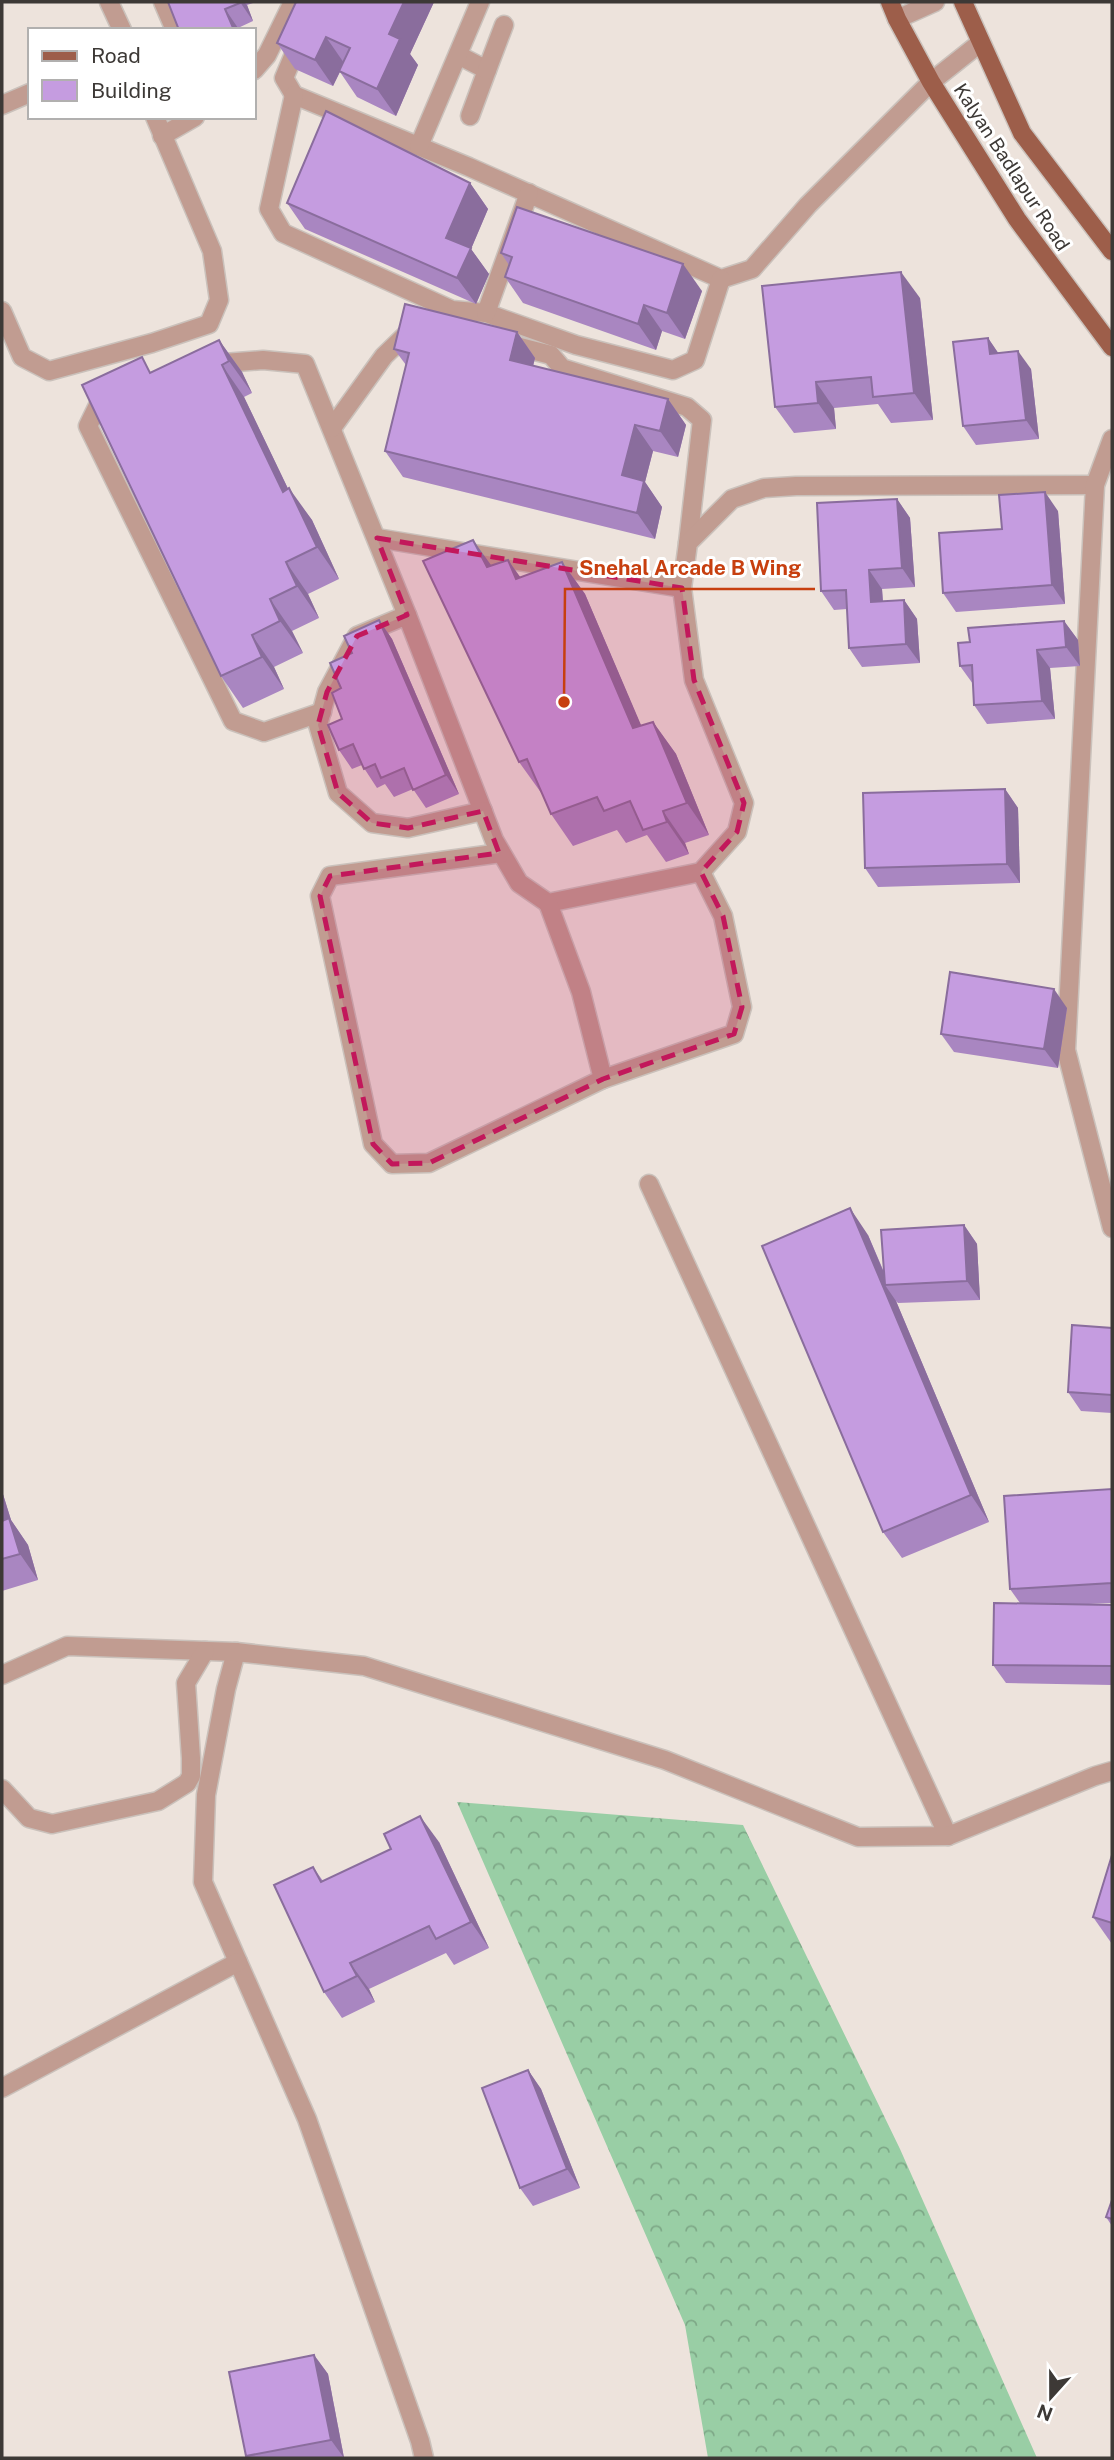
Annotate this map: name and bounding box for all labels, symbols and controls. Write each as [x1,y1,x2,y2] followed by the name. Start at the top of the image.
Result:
[28,28,256,119] legend
[91,43,141,68] text: Road
[91,78,172,103] text: Building
[950,79,1074,255] street label: Kalyan Badlapur Road
[565,547,815,589] callout: Snehal Arcade B Wing
[579,555,801,580] text: Snehal Arcade B Wing
[1016,2362,1086,2432] north arrow
[1034,2400,1056,2426] text: N

